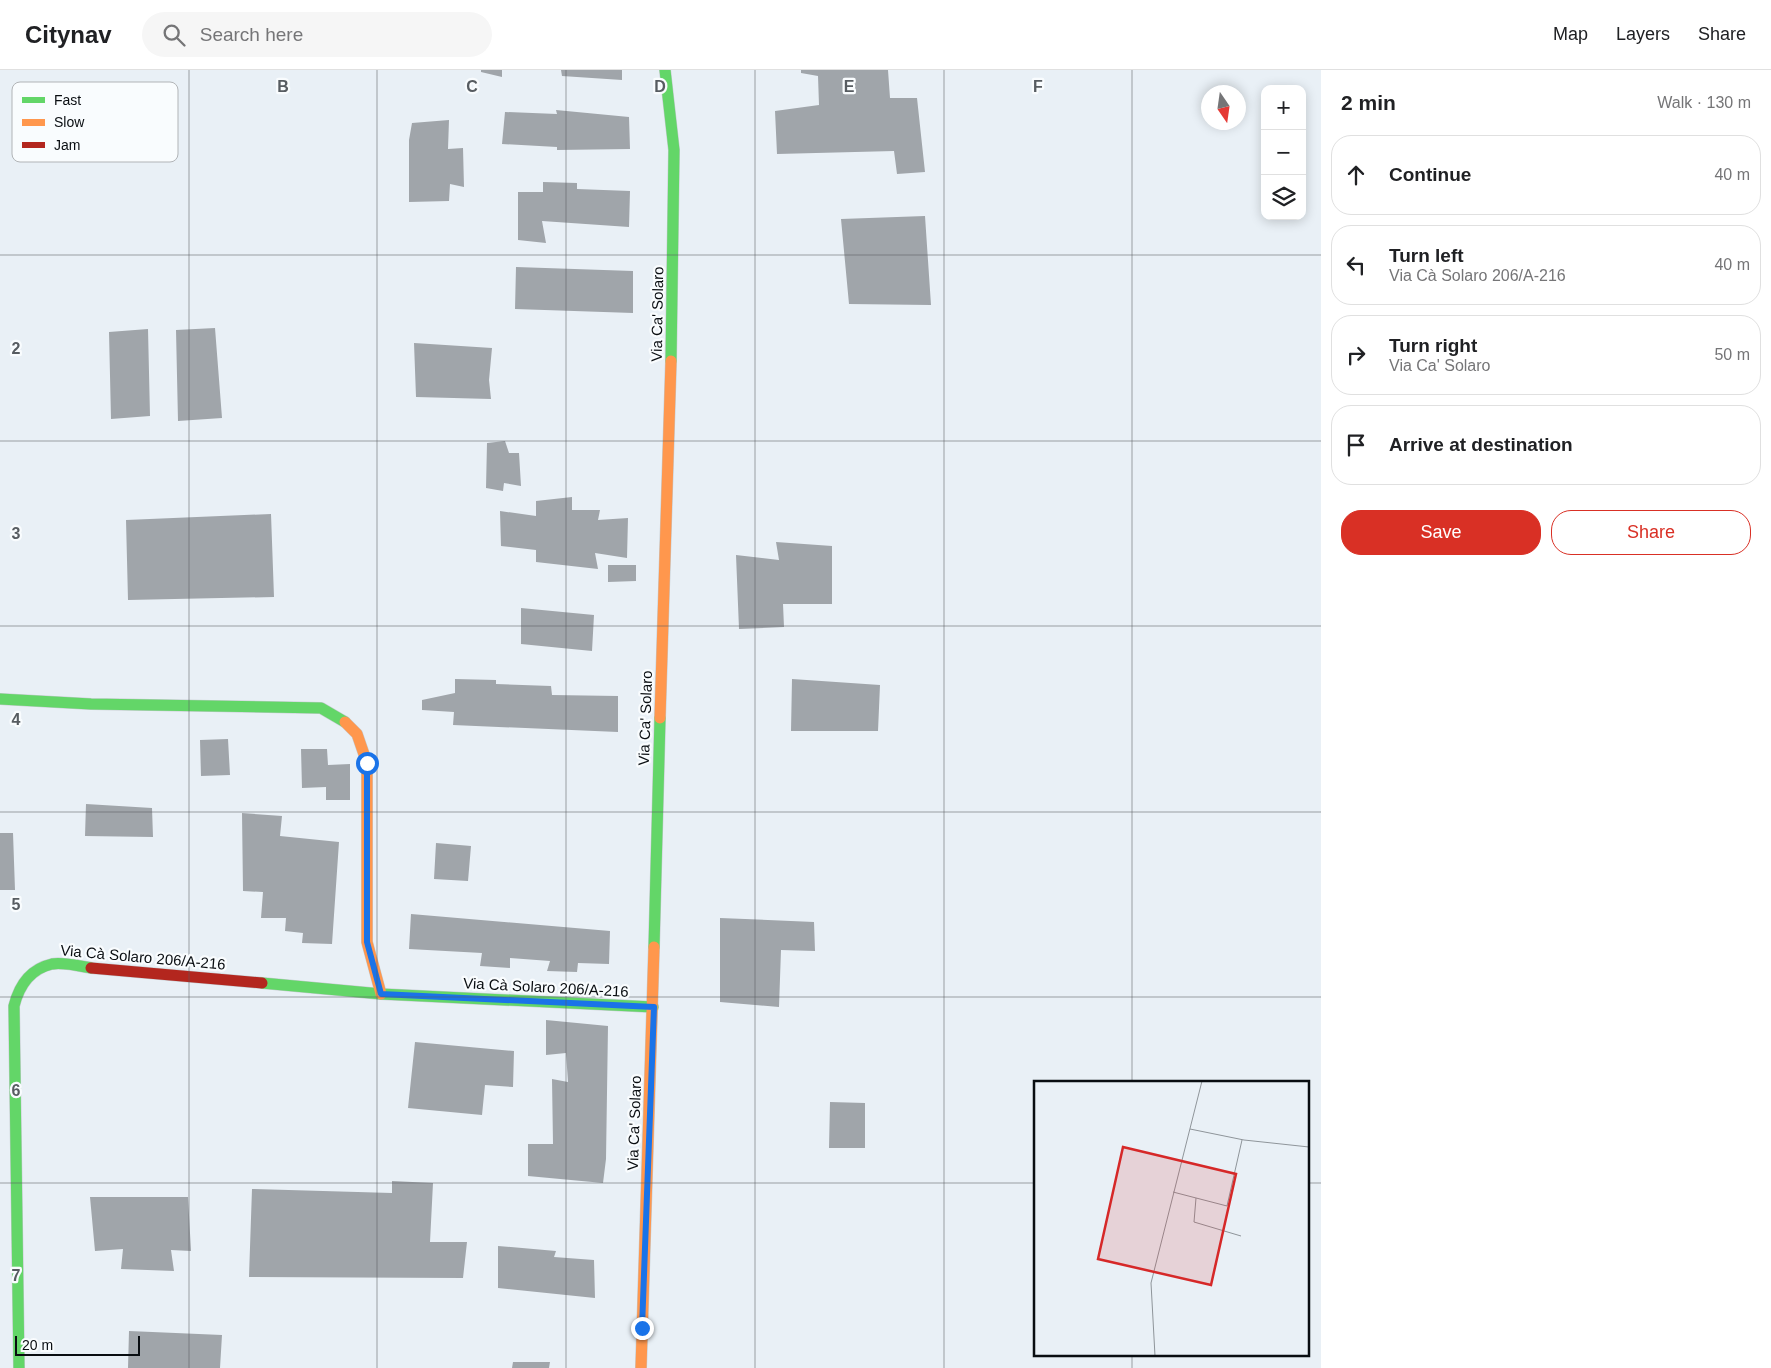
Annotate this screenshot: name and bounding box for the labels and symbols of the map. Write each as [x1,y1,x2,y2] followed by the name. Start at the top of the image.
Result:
[277,78,289,95] text: B
[466,78,478,95] text: C
[654,78,666,95] text: D
[844,78,855,95] text: E
[1033,78,1043,95] text: F
[12,82,178,162] legend
[1201,85,1246,130] north arrow
[54,92,81,108] text: Fast
[54,114,85,130] text: Slow
[54,137,80,153] text: Jam
[648,266,666,362] street label: Via Ca' Solaro
[12,340,21,357] text: 2
[12,525,21,542] text: 3
[635,670,655,766] street label: Via Ca' Solaro
[12,711,21,728] text: 4
[356,752,379,775] route start
[12,896,21,913] text: 5
[60,941,226,973] street label: Via Cà Solaro 206/A-216
[463,974,629,1000] street label: Via Cà Solaro 206/A-216
[624,1075,644,1171] street label: Via Ca' Solaro
[1034,1081,1308,1356] inset map
[12,1082,21,1099] text: 6
[12,1267,21,1284] text: 7
[631,1317,654,1340] route end
[15,1333,140,1356] scale bar

